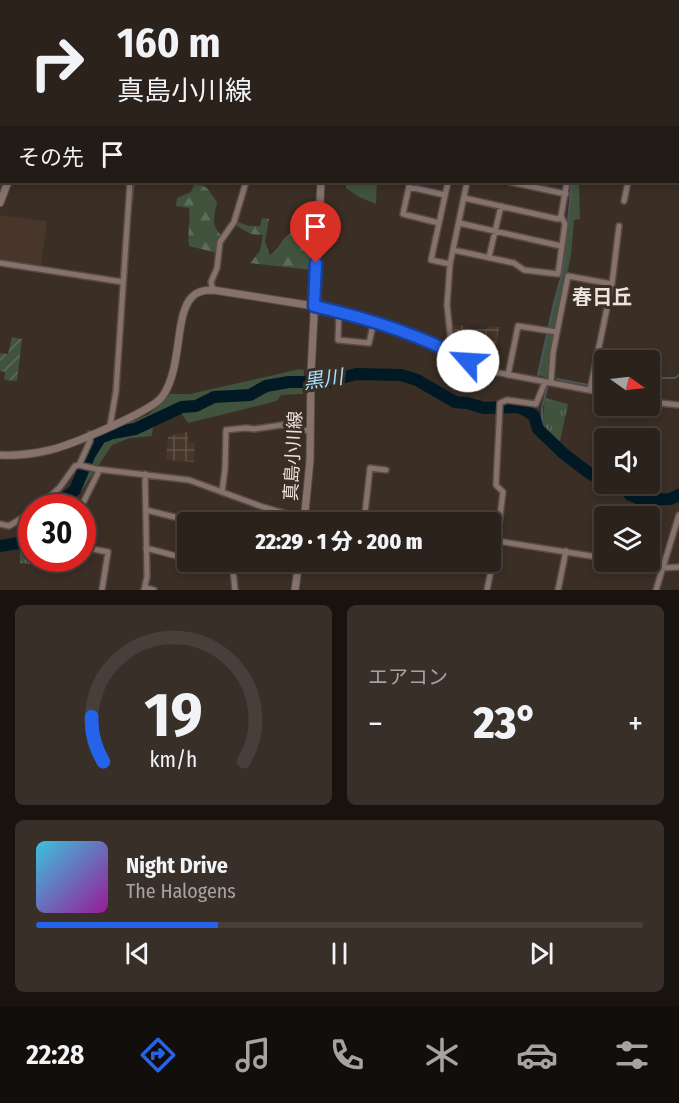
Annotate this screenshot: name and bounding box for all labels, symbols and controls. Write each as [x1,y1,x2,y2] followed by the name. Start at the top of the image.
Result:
[117,18,220,68] text: 160 m
[18,24,96,102] icon: right
[117,75,252,107] text: 真島小川線
[96,138,129,171] icon: arrive
[18,144,84,171] text: その先
[290,201,341,263] pin
[299,210,332,243] icon: arrive
[572,285,632,309] district label: 春日丘
[436,329,500,393] position arrow
[594,350,660,416] north arrow
[594,350,660,572] map controls
[302,364,346,394] water label: 黒川
[280,410,306,502] street label: 真島小川線
[594,428,660,494] button: sound
[18,494,96,572] speed limit sign: 30
[594,506,660,572] button: layers
[255,528,423,555] text: 22:29 · 1 分 · 200 m
[368,665,448,689] text: エアコン
[144,678,203,753] text: 19
[474,696,537,750] text: 23°
[368,704,383,744] text: −
[628,704,643,744] text: +
[150,747,197,773] text: km/h
[126,852,228,879] text: Night Drive
[126,879,236,903] text: The Halogens
[121,937,154,970] icon: previous
[323,937,356,970] icon: pause
[525,937,558,970] icon: next
[137,1034,179,1076] icon: directions
[232,1034,274,1076] icon: music
[326,1034,368,1076] icon: phone
[421,1034,463,1076] icon: climate
[516,1034,558,1076] icon: car
[611,1034,653,1076] icon: filters
[26,1039,84,1071] text: 22:28

